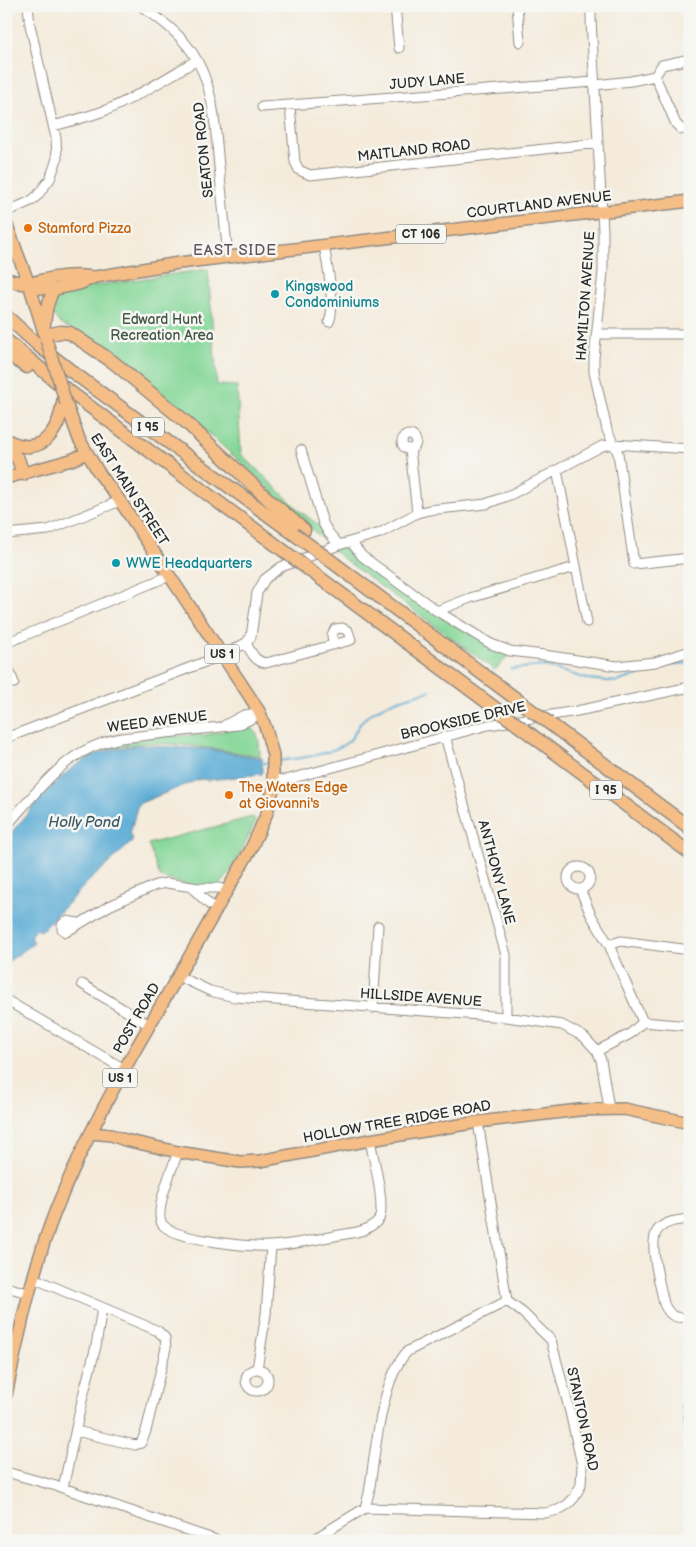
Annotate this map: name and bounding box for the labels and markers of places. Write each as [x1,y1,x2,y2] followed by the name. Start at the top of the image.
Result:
[38,220,132,237] place label: Stamford Pizza
[22,222,34,234] marker: Stamford Pizza
[285,278,379,311] place label: Kingswood Condominiums
[269,288,281,300] marker: Kingswood Condominiums
[126,555,252,572] place label: WWE Headquarters
[110,557,122,569] marker: WWE Headquarters
[239,779,348,812] place label: The Waters Edge at Giovanni's
[223,789,235,801] marker: The Waters Edge at Giovanni's

